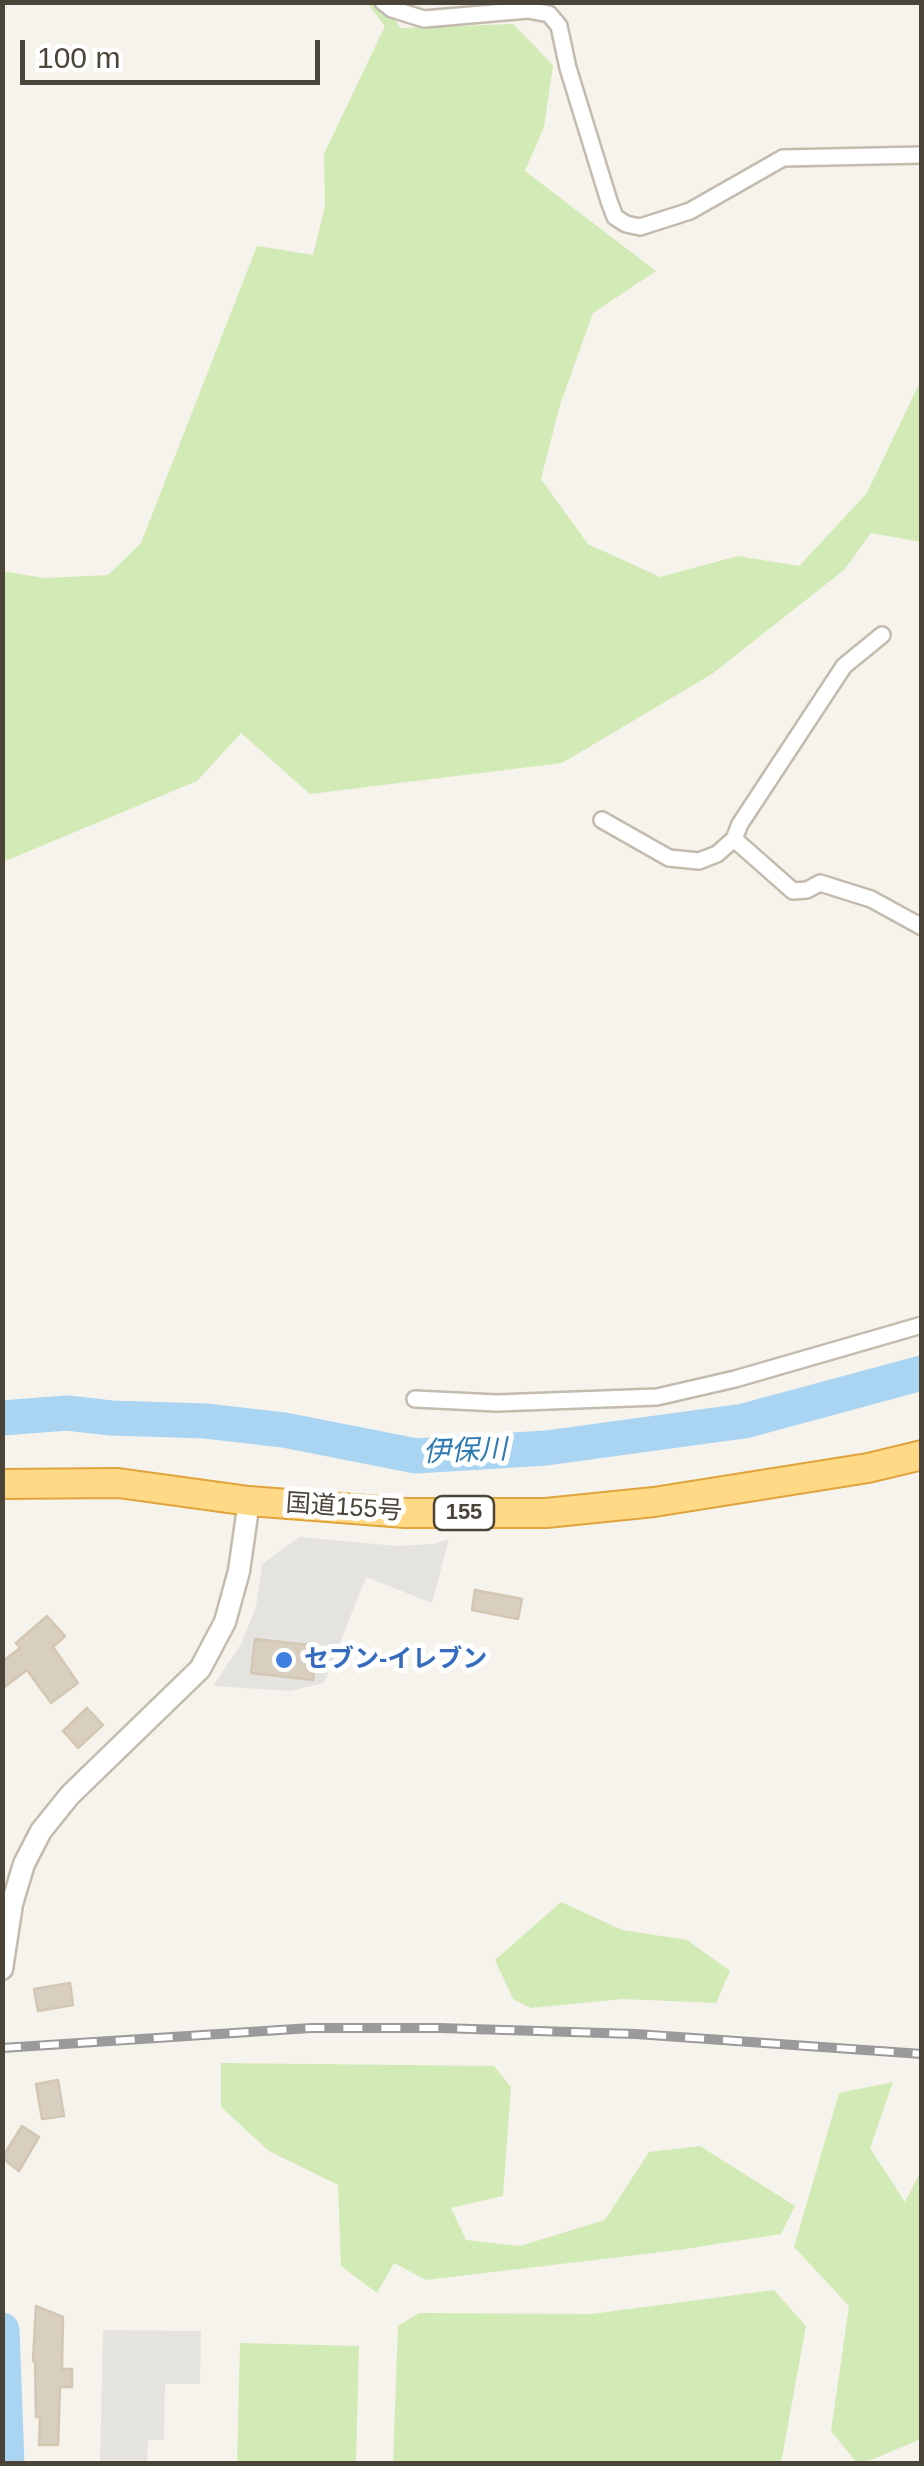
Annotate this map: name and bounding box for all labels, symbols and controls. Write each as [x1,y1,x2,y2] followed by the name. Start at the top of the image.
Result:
[25,20,325,82] scale bar
[37,41,120,74] text: 100 m
[422,1434,508,1470] water label: 伊保川
[285,1489,403,1527] street label: 国道155号
[434,1496,494,1530] road number: 155
[304,1645,487,1675] place label: セブン-イレブン
[273,1649,295,1671] marker: セブン-イレブン

